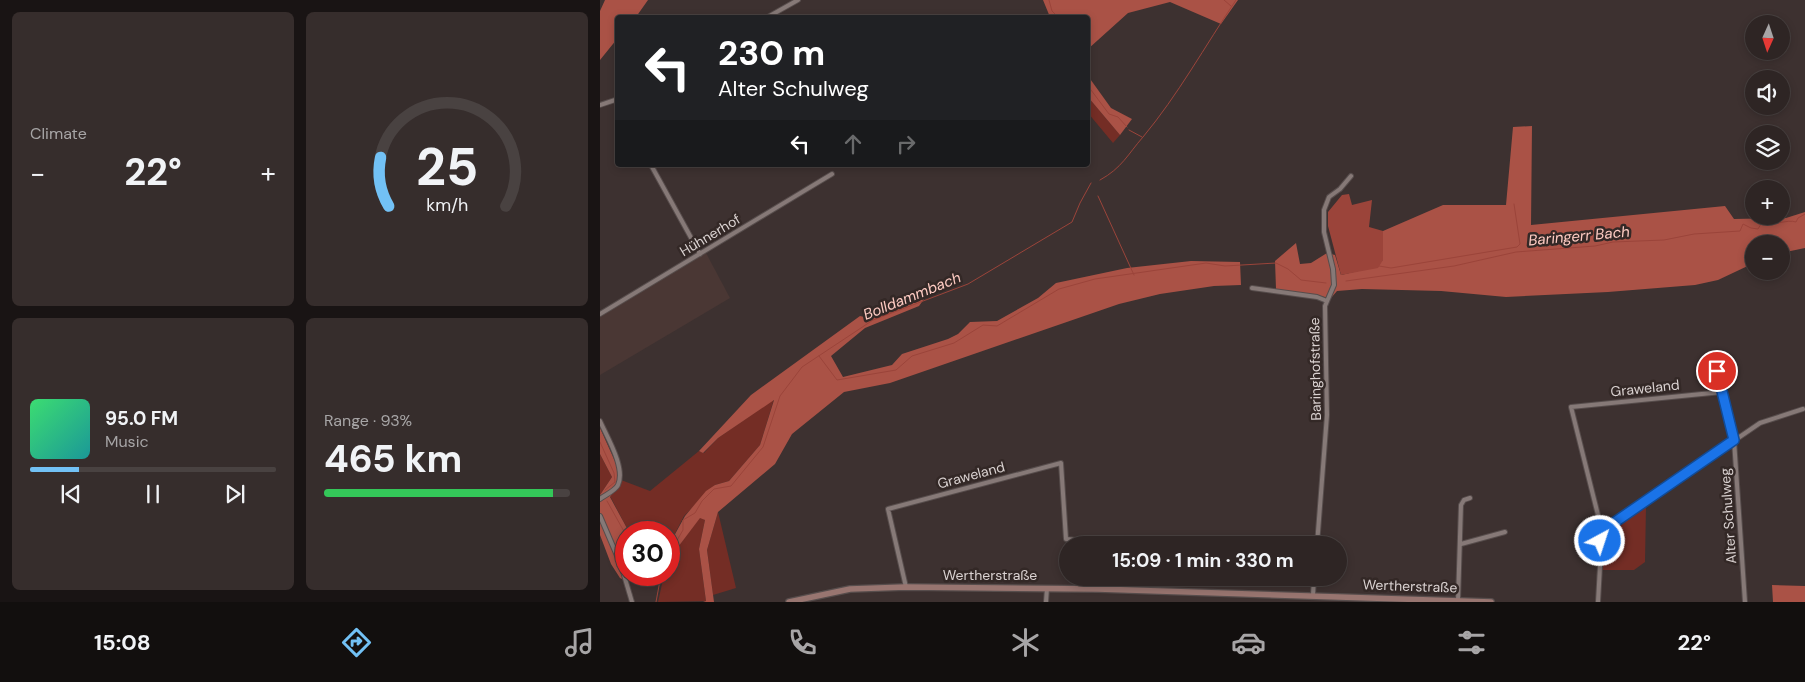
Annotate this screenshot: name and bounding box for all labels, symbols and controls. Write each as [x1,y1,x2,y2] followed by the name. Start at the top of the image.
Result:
[1745,15,1790,60] north arrow
[1745,15,1790,280] map controls
[718,30,825,76] text: 230 m
[635,35,700,100] icon: left
[1745,70,1790,115] button: sound
[718,74,869,103] text: Alter Schulweg
[30,123,87,144] text: Climate
[1745,125,1790,170] button: layers
[786,130,814,158] icon: left
[839,130,867,158] icon: ahead
[892,130,920,158] icon: right
[416,133,478,201] text: 25
[124,147,182,197] text: 22°
[30,155,45,192] text: −
[261,155,276,192] text: +
[1745,180,1790,225] button: +
[426,193,468,217] text: km/h
[676,210,744,260] street label: Hühnerhof
[1528,222,1631,250] water label: Baringerr Bach
[1745,235,1790,280] button: −
[860,267,964,325] water label: Bolldammbach
[1305,317,1325,421] street label: Baringhofstraße
[1696,350,1738,392] pin
[1703,357,1731,385] icon: arrive
[1610,375,1680,401] street label: Graweland
[105,406,178,431] text: 95.0 FM
[324,410,412,431] text: Range · 93%
[105,431,149,452] text: Music
[324,434,462,484] text: 465 km
[935,457,1007,493] street label: Graweland
[1716,467,1740,565] street label: Alter Schulweg
[57,480,85,508] icon: previous
[139,480,167,508] icon: pause
[221,480,249,508] icon: next
[1573,514,1625,566] position arrow
[615,521,680,586] speed limit sign: 30
[1112,548,1294,573] text: 15:09 · 1 min · 330 m
[943,566,1037,584] street label: Wertherstraße
[1362,575,1458,597] street label: Wertherstraße
[339,625,374,660] icon: directions
[562,625,597,660] icon: music
[785,625,820,660] icon: phone
[1008,625,1043,660] icon: climate
[1231,625,1266,660] icon: car
[1454,625,1489,660] icon: filters
[94,628,151,657] text: 15:08
[1678,628,1711,657] text: 22°

